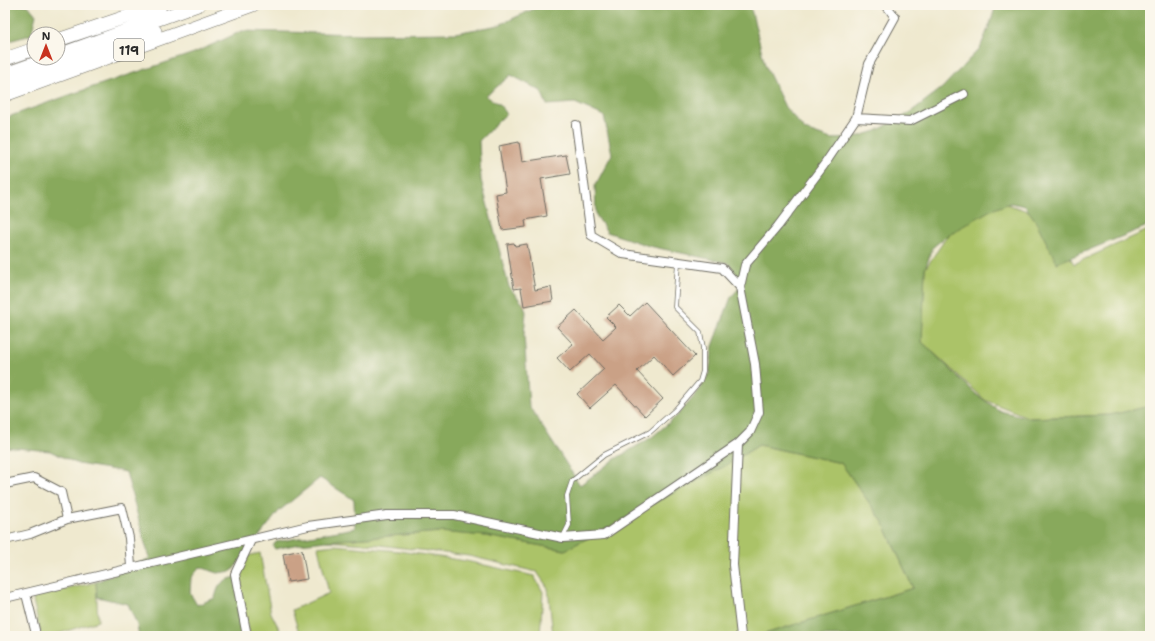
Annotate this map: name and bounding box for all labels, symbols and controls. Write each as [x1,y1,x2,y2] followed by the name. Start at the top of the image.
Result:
[26,26,66,66] north arrow
[42,29,51,44] text: N
[114,39,144,61] road number: 119

